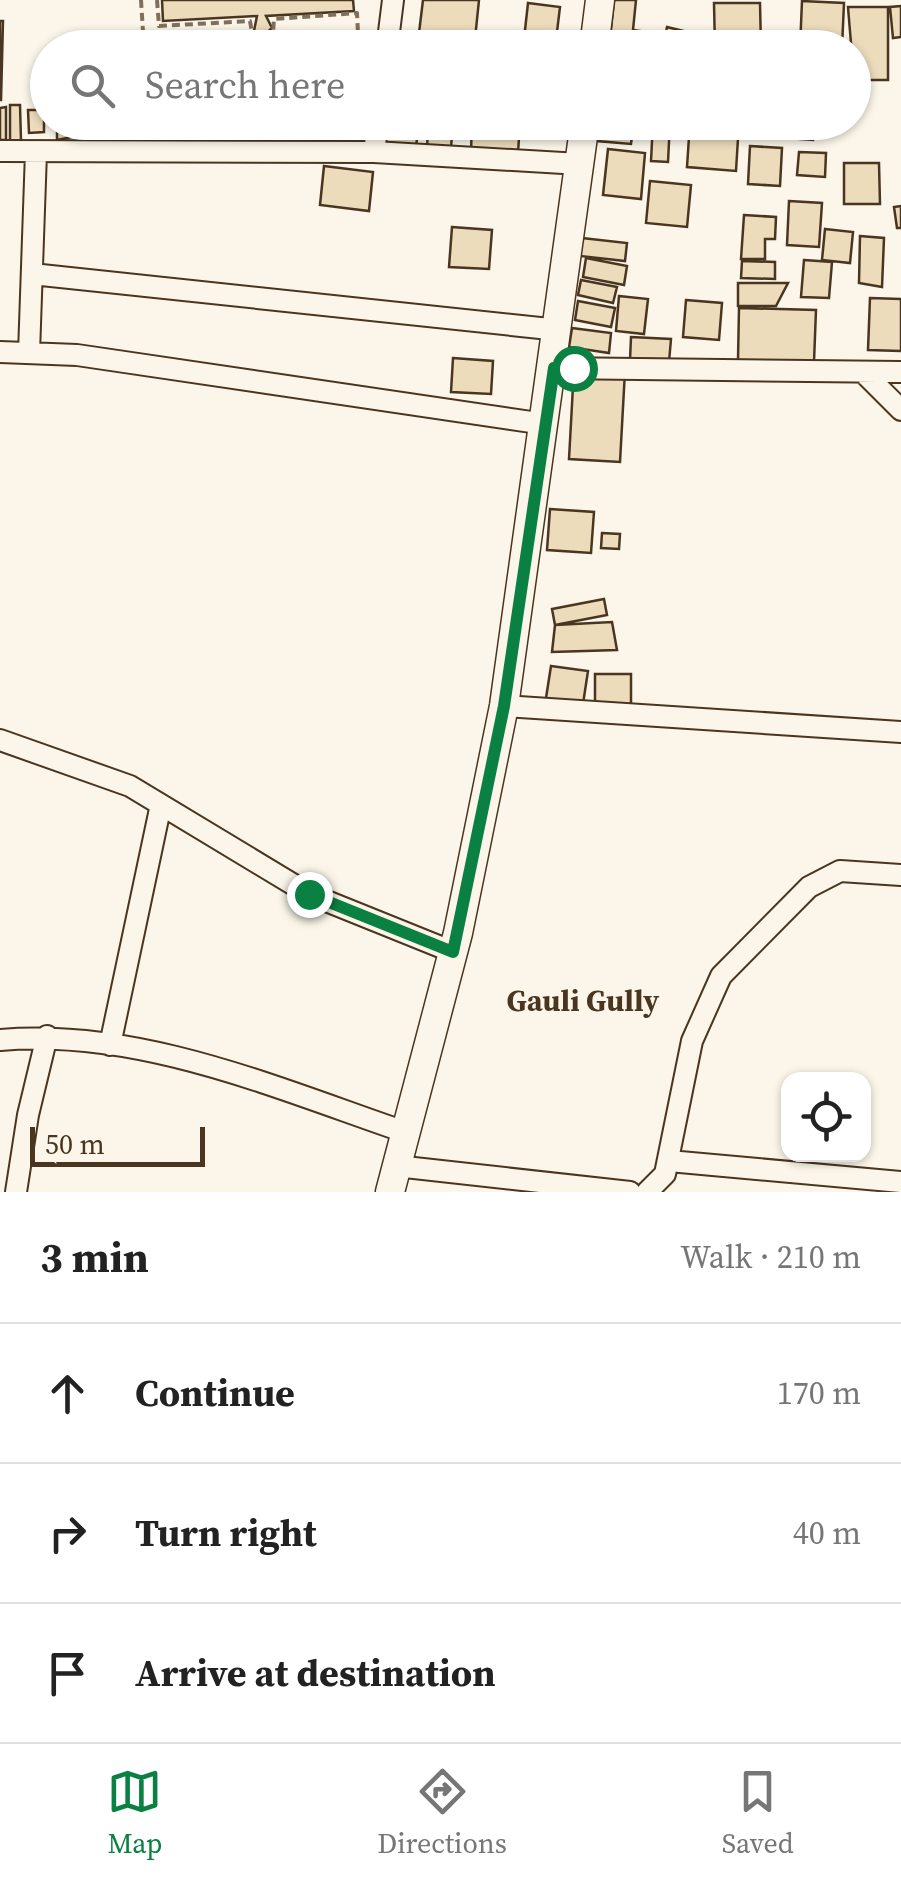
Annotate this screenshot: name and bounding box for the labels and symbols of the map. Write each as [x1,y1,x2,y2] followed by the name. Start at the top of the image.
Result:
[552,346,598,392] route start
[287,872,333,918] route end
[507,980,659,1021] district label: Gauli Gully
[30,1122,205,1166] scale bar

